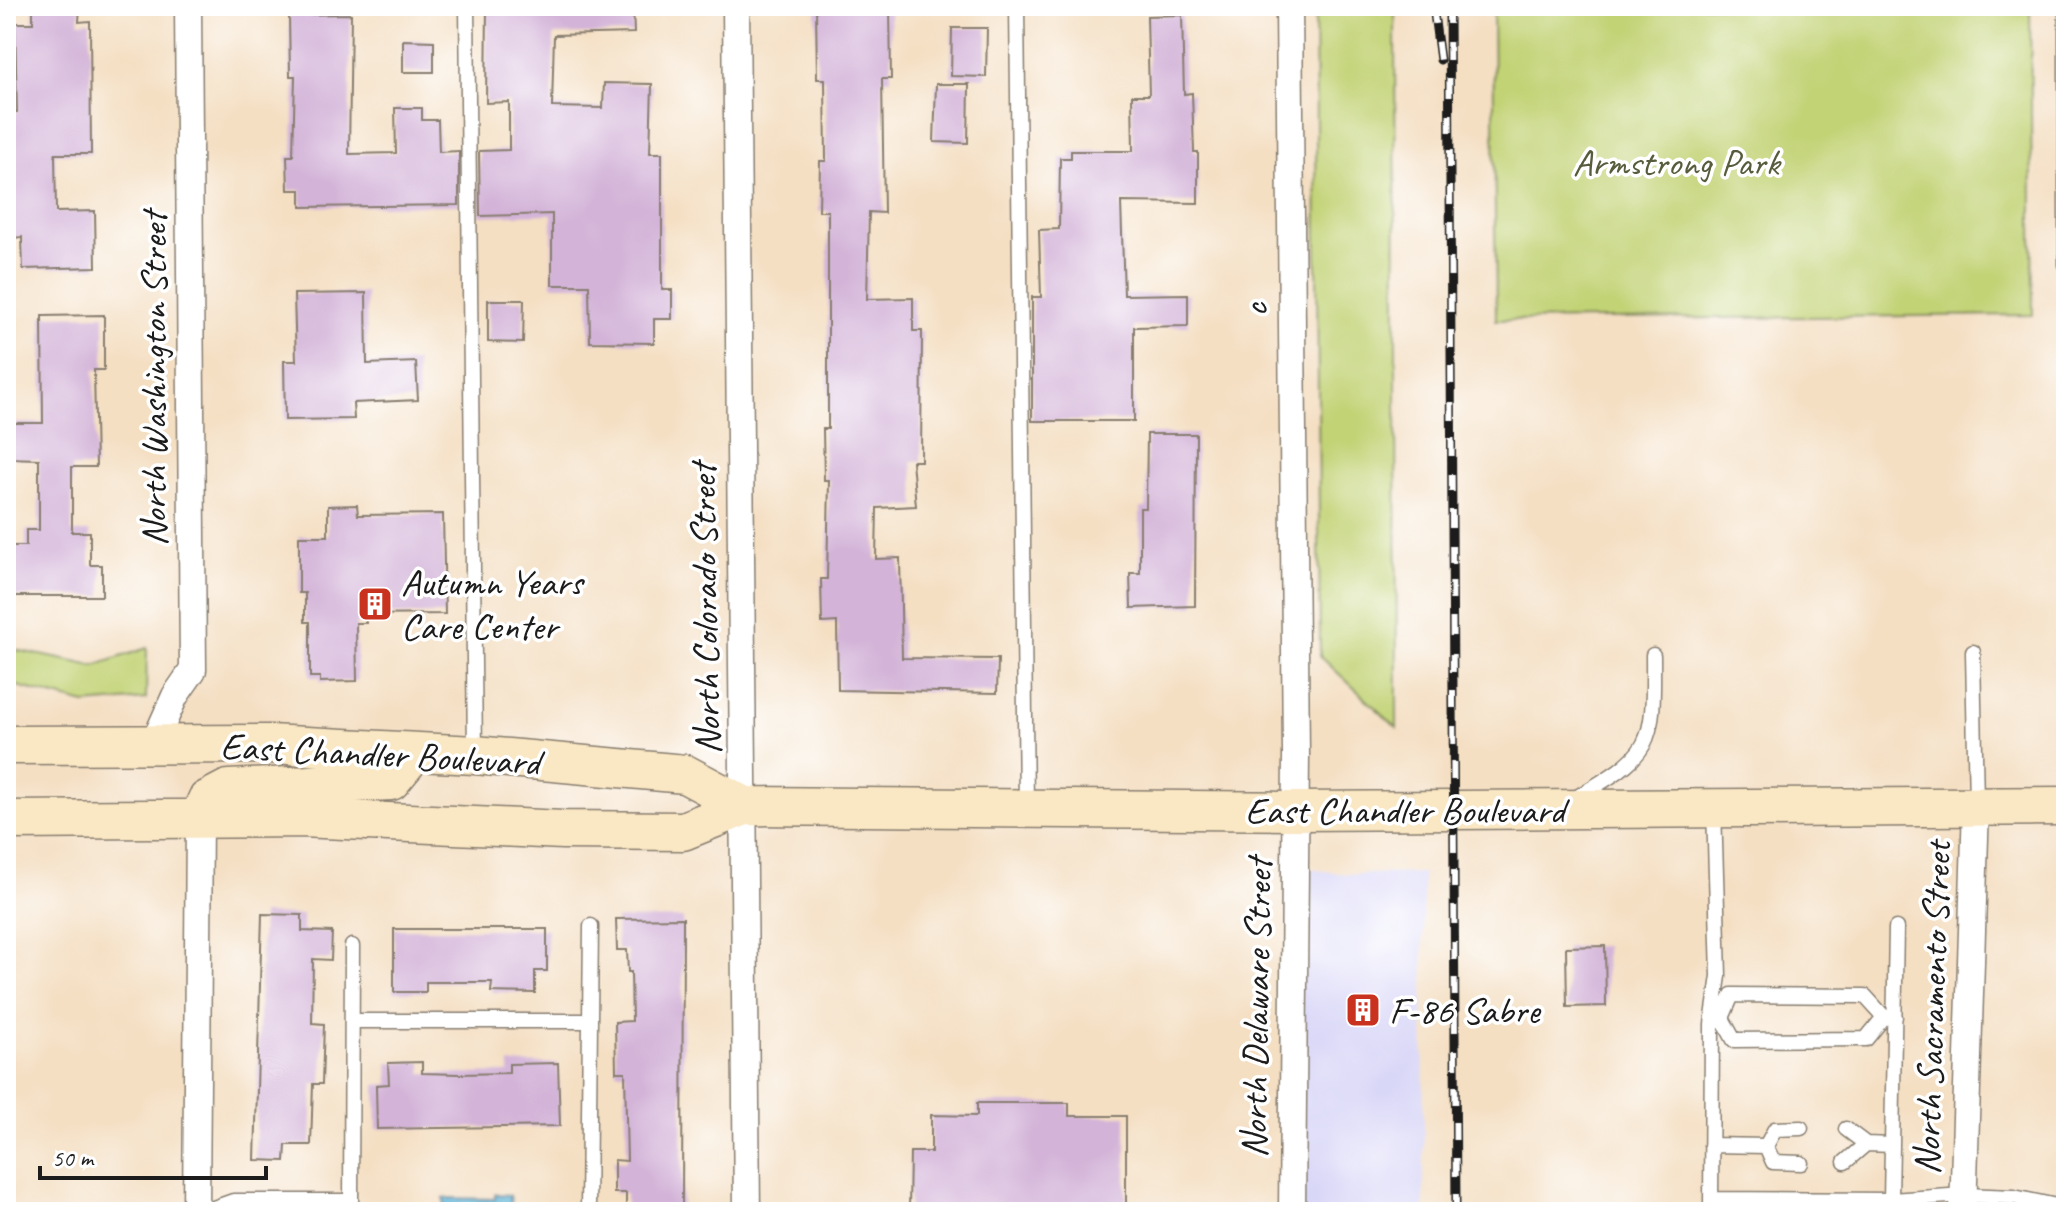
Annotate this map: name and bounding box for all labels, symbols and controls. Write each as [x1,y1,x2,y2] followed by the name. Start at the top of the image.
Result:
[1573,139,1782,186] park label: Armstrong Park
[130,206,177,546] street label: North Washington Street
[1231,301,1278,317] street label: c
[679,458,731,755] street label: North Colorado Street
[401,559,585,650] place label: Autumn Years Care Center
[356,585,394,623] building icon: Autumn Years Care Center
[219,722,547,786] street label: East Chandler Boulevard
[1245,787,1571,834] street label: East Chandler Boulevard
[1903,837,1961,1175] street label: North Sacramento Street
[1230,852,1282,1158] street label: North Delaware Street
[1389,987,1542,1034] place label: F-86 Sabre
[1344,991,1382,1029] building icon: F-86 Sabre
[40,1130,266,1180] scale bar
[52,1143,95,1173] text: 50 m

